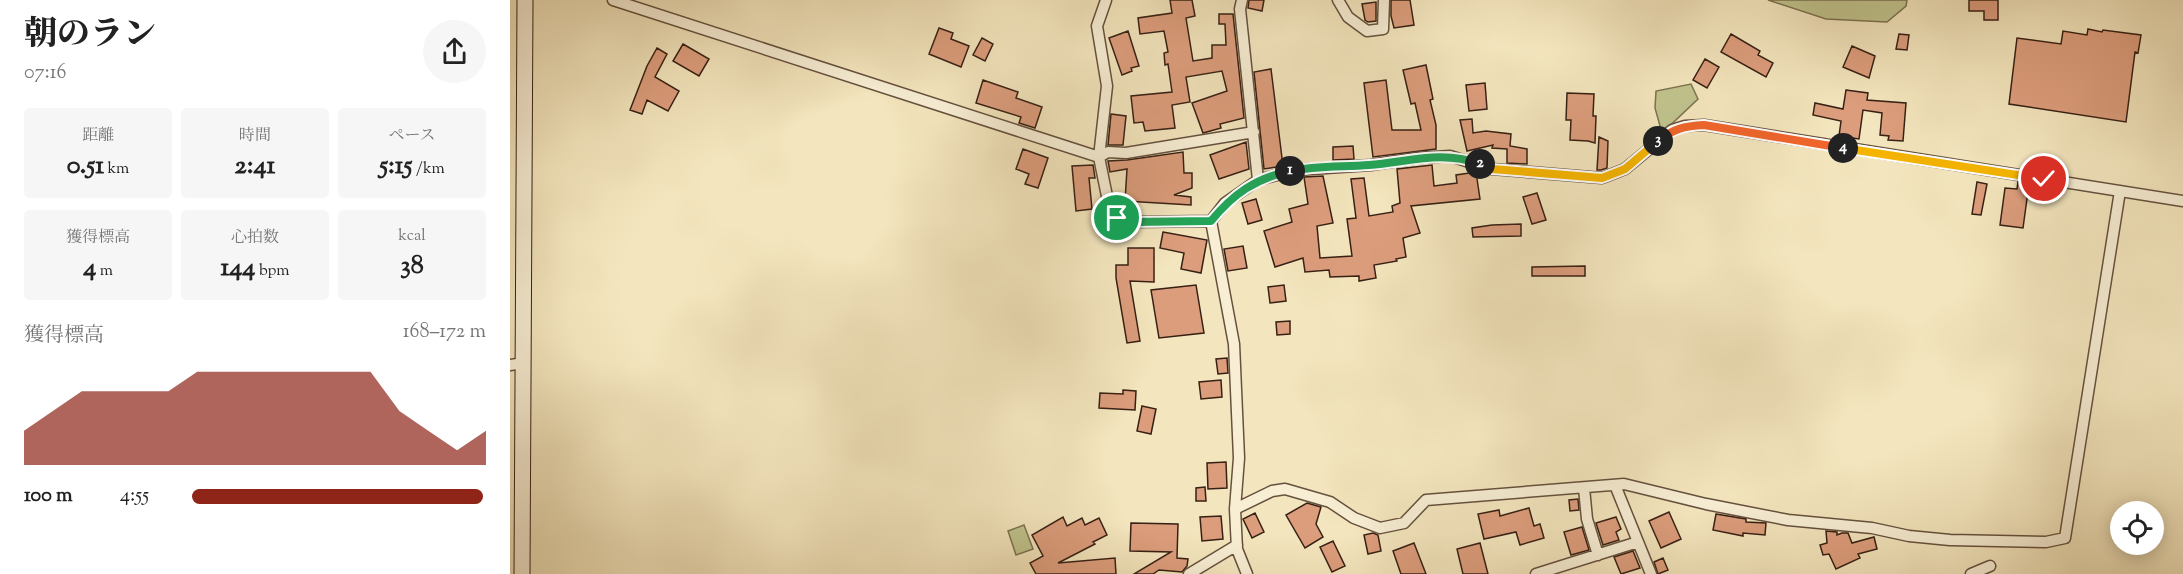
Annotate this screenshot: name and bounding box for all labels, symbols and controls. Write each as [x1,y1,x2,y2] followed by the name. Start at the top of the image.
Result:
[24,12,156,60] text: 朝のラン
[423,20,486,83] button: share
[24,59,67,88] text: 07:16
[82,125,114,148] text: 距離
[239,125,271,148] text: 時間
[388,125,436,148] text: ペース
[1643,126,1673,156] pin: 3
[1655,129,1661,152] text: 3
[1828,133,1858,163] pin: 4
[1839,136,1847,159] text: 4
[67,148,104,185] text: 0.51
[235,148,275,185] text: 2:41
[379,148,413,185] text: 5:15
[1465,149,1495,179] pin: 2
[1476,152,1484,175] text: 2
[2018,153,2069,204] pin
[1275,156,1305,186] pin: 1
[104,158,129,181] text: km
[413,158,445,181] text: /km
[1287,159,1293,182] text: 1
[2027,162,2060,195] icon: check
[1091,192,1142,243] pin
[1100,201,1133,234] icon: arrive
[398,225,426,248] text: kcal
[66,227,130,250] text: 獲得標高
[231,227,279,250] text: 心拍数
[400,248,424,285] text: 38
[83,250,96,287] text: 4
[220,250,255,287] text: 144
[96,260,113,283] text: m
[255,260,290,283] text: bpm
[403,318,486,347] text: 168–172 m
[24,322,104,351] text: 獲得標高
[24,482,73,511] text: 100 m
[120,482,149,511] text: 4:55
[2110,501,2164,555] map controls
[2110,501,2164,555] button: locate

